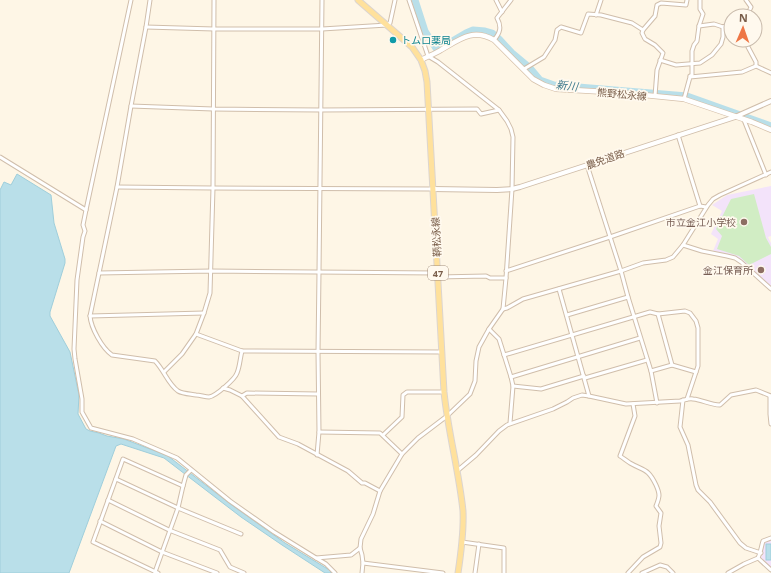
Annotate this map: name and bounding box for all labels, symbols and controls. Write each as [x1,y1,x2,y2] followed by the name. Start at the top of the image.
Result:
[723,8,763,48] north arrow
[739,10,748,25] text: N
[401,33,451,47] place label: トムロ薬局
[388,35,398,45] marker: トムロ薬局
[555,76,580,94] water label: 新川
[596,85,648,103] street label: 熊野松永線
[584,146,626,172] street label: 農免道路
[666,215,736,229] place label: 市立金江小学校
[428,217,444,257] street label: 鞆松永線
[739,217,749,227] marker: 市立金江小学校
[703,263,753,277] place label: 金江保育所
[756,265,766,275] marker: 金江保育所
[428,266,448,280] road number: 47

